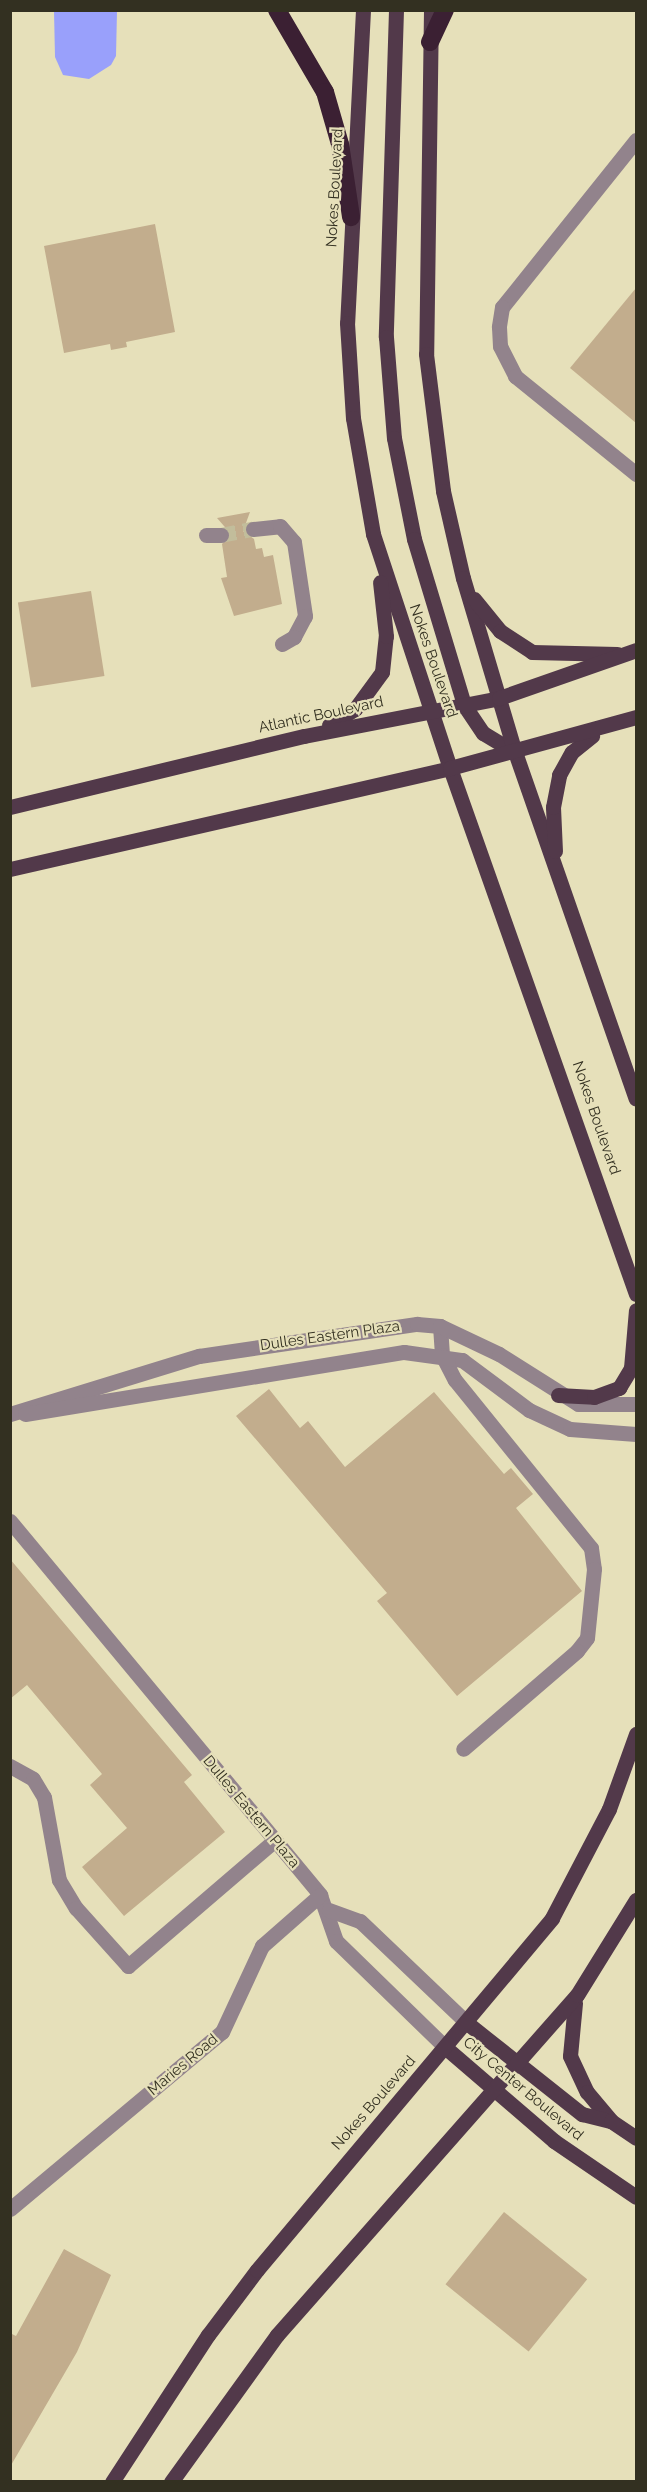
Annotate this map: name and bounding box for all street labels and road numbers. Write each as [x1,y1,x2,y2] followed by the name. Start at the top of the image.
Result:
[323,128,347,248] street label: Nokes Boulevard
[405,602,461,720] street label: Nokes Boulevard
[257,693,385,737] street label: Atlantic Boulevard
[568,1059,624,1177] street label: Nokes Boulevard
[259,1317,401,1355] street label: Dulles Eastern Plaza
[199,1752,303,1872] street label: Dulles Eastern Plaza
[144,2031,222,2099] street label: Maries Road
[459,2033,587,2145] street label: City Center Boulevard
[328,2052,420,2154] street label: Nokes Boulevard

